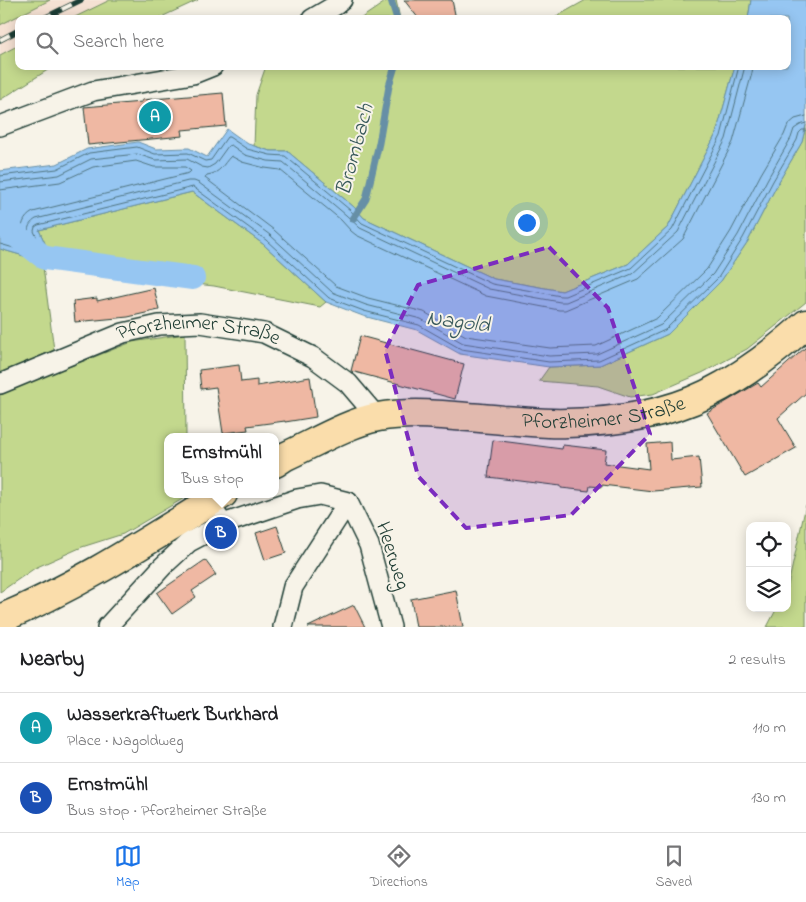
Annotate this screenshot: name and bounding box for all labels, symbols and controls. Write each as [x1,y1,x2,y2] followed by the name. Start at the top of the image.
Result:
[15,15,791,70] search box
[33,29,61,57] icon: search
[73,29,164,56] text: Search here
[139,98,171,136] pin: A
[328,100,384,199] water label: Brombach
[514,210,540,236] your location
[425,303,493,343] water label: Nagold
[112,308,286,354] street label: Pforzheimer Straße
[521,389,690,438] street label: Pforzheimer Straße
[164,433,279,498] popup
[181,440,262,467] text: Ernstmühl
[181,467,244,491] text: Bus stop
[205,514,237,552] pin: B
[365,518,417,595] street label: Heerweg
[746,522,791,612] map controls
[746,522,791,567] button: locate
[746,567,791,612] button: layers
[20,645,84,675] text: Nearby
[728,648,786,672] text: 2 results
[67,702,278,729] text: Wasserkraftwerk Burkhard
[31,716,41,740] text: A
[752,716,786,740] text: 110 m
[67,729,183,753] text: Place · Nagoldweg
[67,772,148,799] text: Ernstmühl
[31,786,41,810] text: B
[751,786,786,810] text: 130 m
[67,799,267,823] text: Bus stop · Pforzheimer Straße
[114,842,142,893] tab: Map
[370,842,428,893] tab: Directions
[656,842,692,893] tab: Saved

